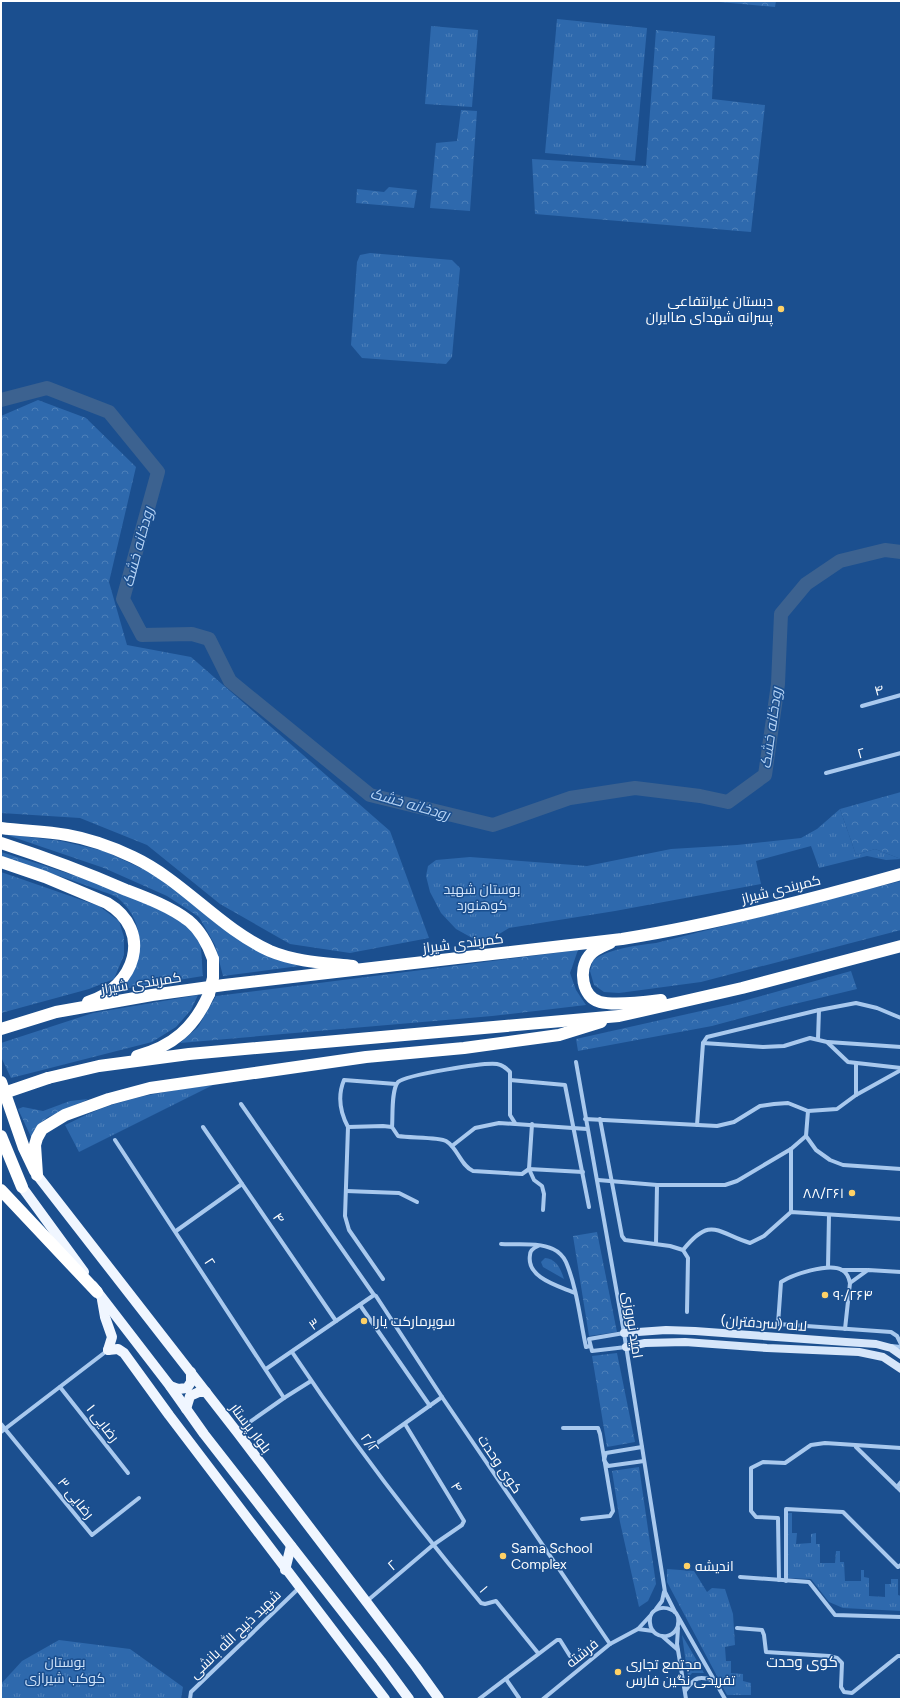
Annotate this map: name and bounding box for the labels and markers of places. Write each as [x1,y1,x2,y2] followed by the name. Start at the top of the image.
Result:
[646,293,773,327] place label: دبستان غیرانتفاعی پسرانه شهدای صاایران
[776,304,786,314] marker: دبستان غیرانتفاعی پسرانه شهدای صاایران
[803,1185,844,1202] place label: ۸۸/۲۶۱
[847,1188,857,1198] marker: ۸۸/۲۶۱
[833,1287,873,1304] place label: ۹۰/۲۶۴
[820,1290,830,1300] marker: ۹۰/۲۶۴
[372,1313,455,1331] place label: سوپرمارکت یارا
[359,1316,369,1326] marker: سوپرمارکت یارا
[511,1540,593,1573] place label: Sama School Complex
[498,1551,508,1561] marker: Sama School Complex
[695,1558,734,1575] place label: اندیشه
[682,1561,692,1571] marker: اندیشه
[626,1656,735,1689] place label: مجتمع تجاری تفریحی نگین فارس
[613,1667,623,1677] marker: مجتمع تجاری تفریحی نگین فارس

